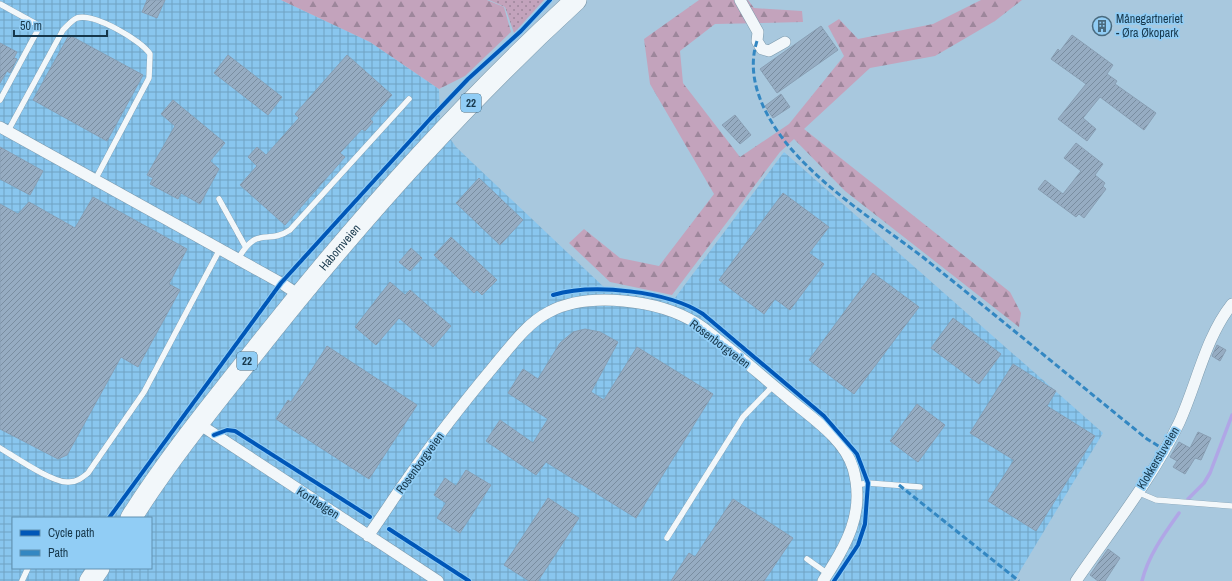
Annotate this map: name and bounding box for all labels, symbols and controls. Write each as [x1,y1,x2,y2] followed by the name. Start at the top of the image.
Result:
[1116,11,1183,41] place label: Månegartneriet - Øra Økopark
[14,12,107,38] scale bar
[1091,15,1113,37] building icon: Månegartneriet - Øra Økopark
[20,18,42,34] text: 50 m
[461,94,481,112] road number: 22
[315,221,364,274] street label: Habornveien
[686,316,754,372] street label: Rosenborgveien
[237,352,257,370] road number: 22
[1133,424,1183,492] street label: Klokkerstuveien
[392,429,448,497] street label: Rosenborgveien
[294,483,342,523] street label: Kortbølgen
[12,517,152,569] legend
[48,525,95,541] text: Cycle path
[48,545,68,561] text: Path

